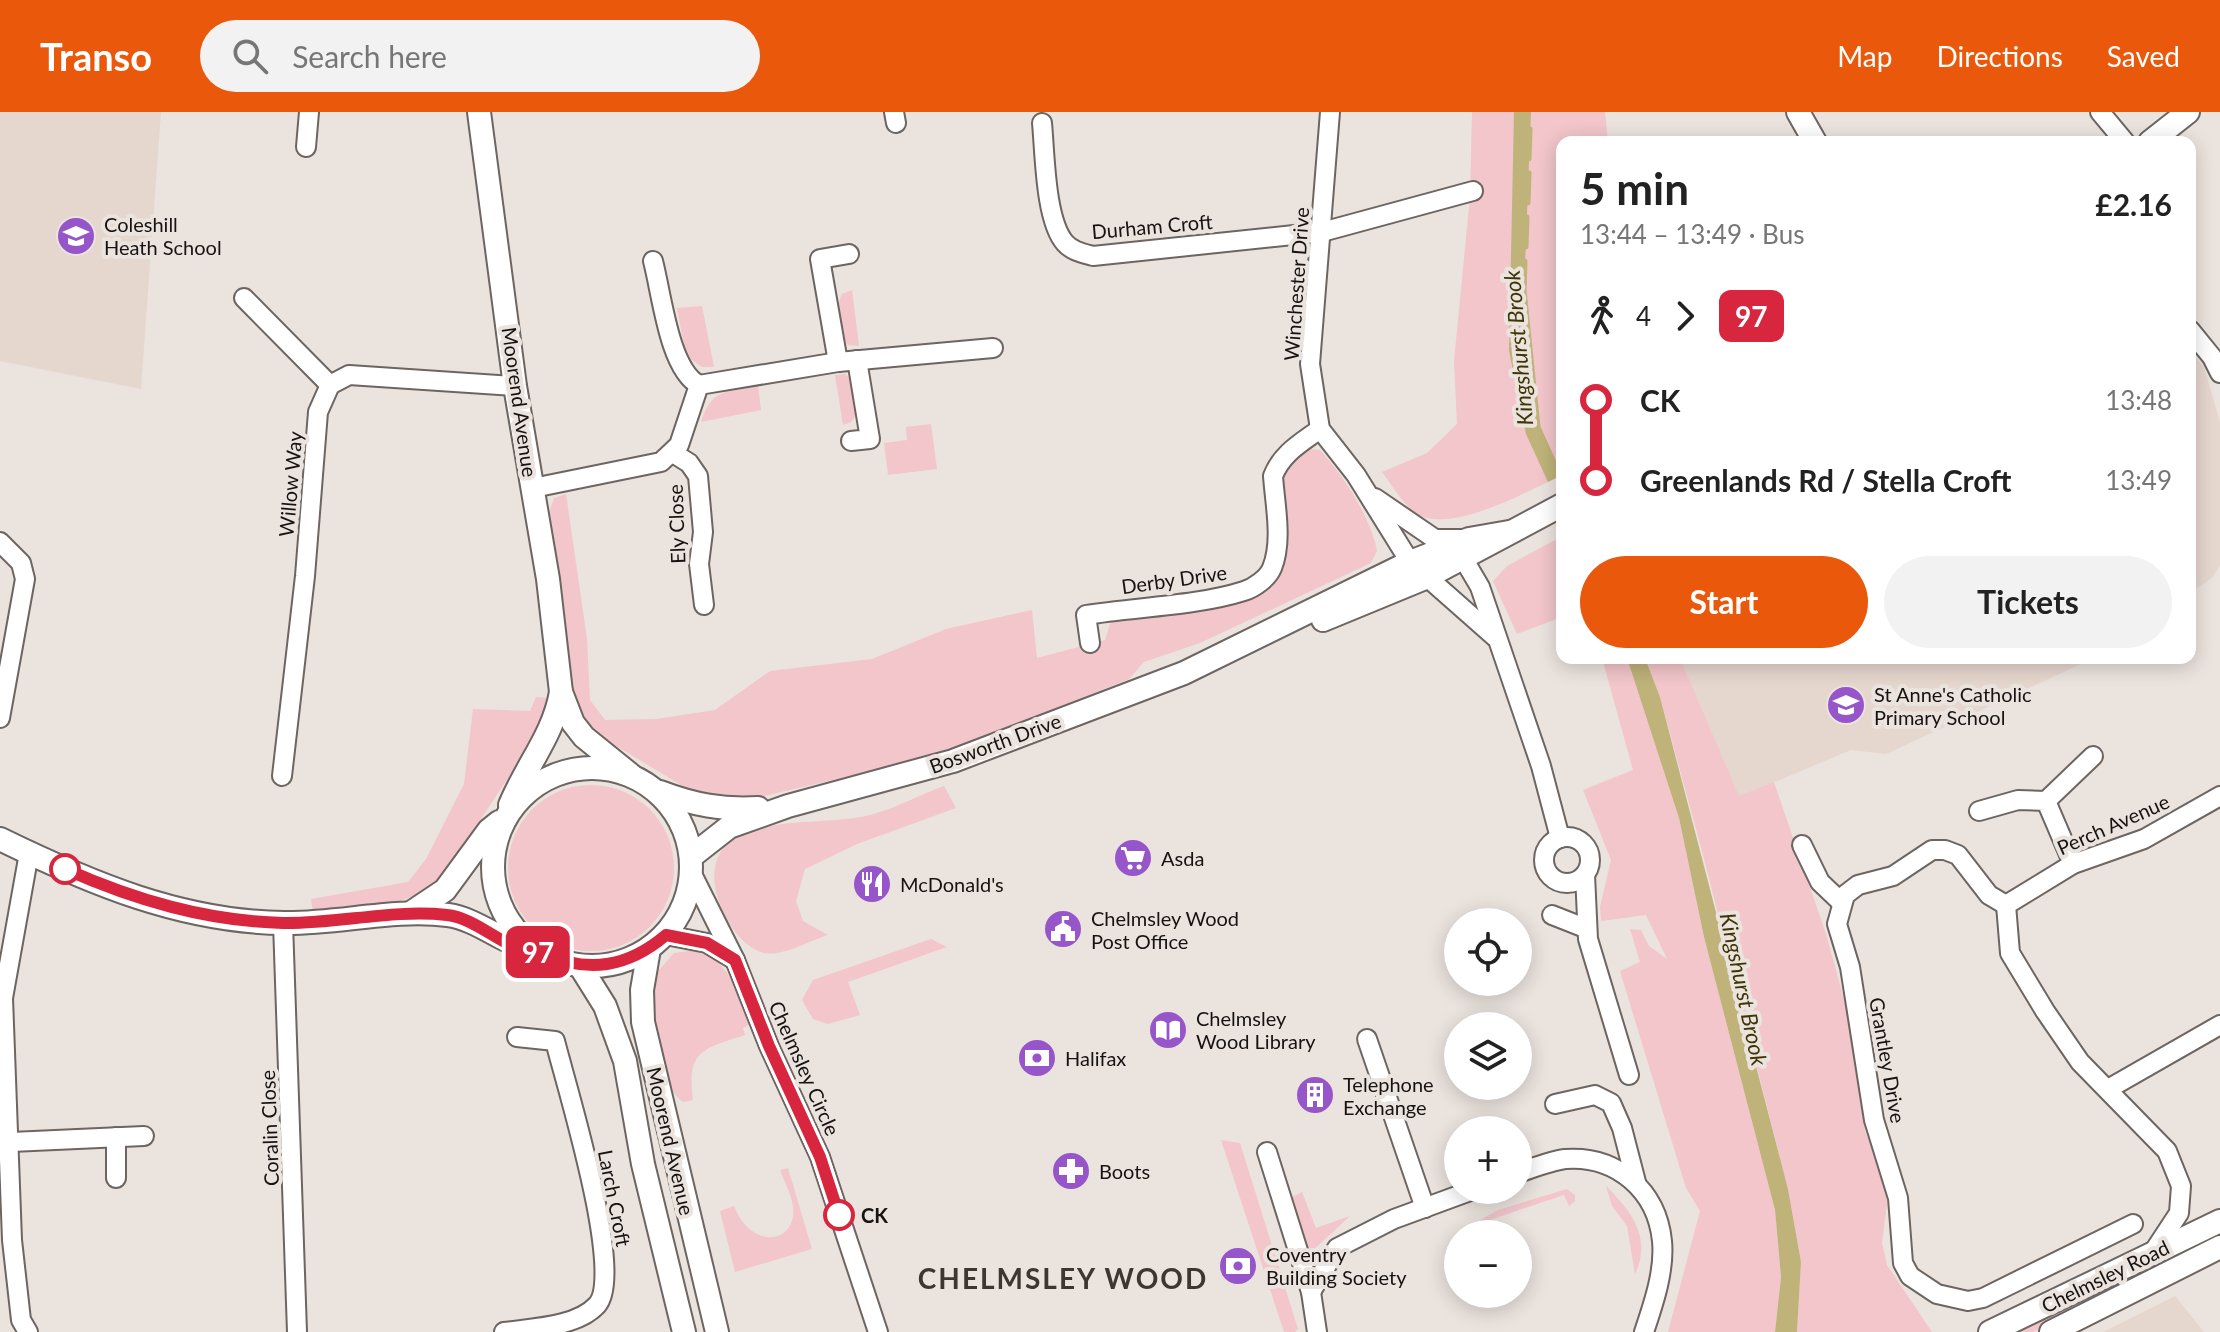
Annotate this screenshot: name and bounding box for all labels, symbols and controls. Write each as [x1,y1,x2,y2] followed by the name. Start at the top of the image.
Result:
[200,20,760,92] search box
[40,33,152,79] text: Transo
[228,34,272,78] icon: search
[292,38,447,74] text: Search here
[1837,39,1892,73] text: Map
[1936,39,2063,73] text: Directions
[2107,39,2180,73] text: Saved
[1580,162,1689,214] text: 5 min
[2095,186,2172,222] text: £2.16
[1279,206,1313,362] street label: Winchester Drive
[1091,209,1214,243] street label: Durham Croft
[104,212,222,259] place label: Coleshill Heath School
[55,215,97,257] school or university icon: Coleshill Heath School
[1580,218,1804,250] text: 13:44 – 13:49 · Bus
[1498,269,1538,427] water label: Kingshurst Brook
[1580,294,1624,338] icon: walk
[1663,294,1707,338] icon: forward
[1735,299,1768,333] text: 97
[1636,300,1651,332] text: 4
[498,325,542,479] street label: Moorend Avenue
[1640,382,1680,418] text: CK
[2105,384,2172,416] text: 13:48
[273,430,307,538] street label: Willow Way
[1640,462,2011,498] text: Greenlands Rd / Stella Croft
[2105,464,2172,496] text: 13:49
[663,484,689,564] street label: Ely Close
[1580,556,1868,648] button: Start
[1884,556,2172,648] button: Tickets
[1120,560,1228,598] street label: Derby Drive
[1874,682,2032,729] place label: St Anne's Catholic Primary School
[1825,684,1867,726] school or university icon: St Anne's Catholic Primary School
[926,708,1064,778] street label: Bosworth Drive
[2053,789,2173,859] street label: Perch Avenue
[1112,837,1154,879] supermarket icon: Asda
[1161,846,1204,870] place label: Asda
[50,854,80,884] unlabelled marker
[851,863,893,905] restaurant icon: McDonald's
[900,872,1004,896] place label: McDonald's
[1091,906,1239,953] place label: Chelmsley Wood Post Office
[1042,908,1084,950] public building icon: Chelmsley Wood Post Office
[1444,908,1532,1308] map controls
[1444,908,1532,996] button: locate
[1715,910,1774,1069] water label: Kingshurst Brook
[502,926,574,978] line badge: 97
[522,935,554,969] text: 97
[1865,995,1911,1125] street label: Grantley Drive
[765,997,845,1139] street label: Chelmsley Circle
[1196,1006,1316,1053] place label: Chelmsley Wood Library
[1147,1009,1189,1051] library icon: Chelmsley Wood Library
[1444,1012,1532,1100] button: layers
[1016,1037,1058,1079] bank icon: Halifax
[1065,1046,1126,1070] place label: Halifax
[642,1065,700,1217] street label: Moorend Avenue
[255,1070,283,1186] street label: Coralin Close
[1343,1072,1434,1119] place label: Telephone Exchange
[1294,1074,1336,1116] building icon: Telephone Exchange
[1444,1116,1532,1204] button: +
[594,1148,636,1249] street label: Larch Croft
[1050,1150,1092,1192] pharmacy icon: Boots
[1099,1159,1150,1183] place label: Boots
[824,1200,854,1230] marker: CK
[861,1203,888,1227] place label: CK
[1444,1220,1532,1308] button: −
[2037,1235,2173,1317] street label: Chelmsley Road
[1266,1242,1407,1289] place label: Coventry Building Society
[1217,1245,1259,1287] bank icon: Coventry Building Society
[918,1261,1208,1295] district label: CHELMSLEY WOOD

